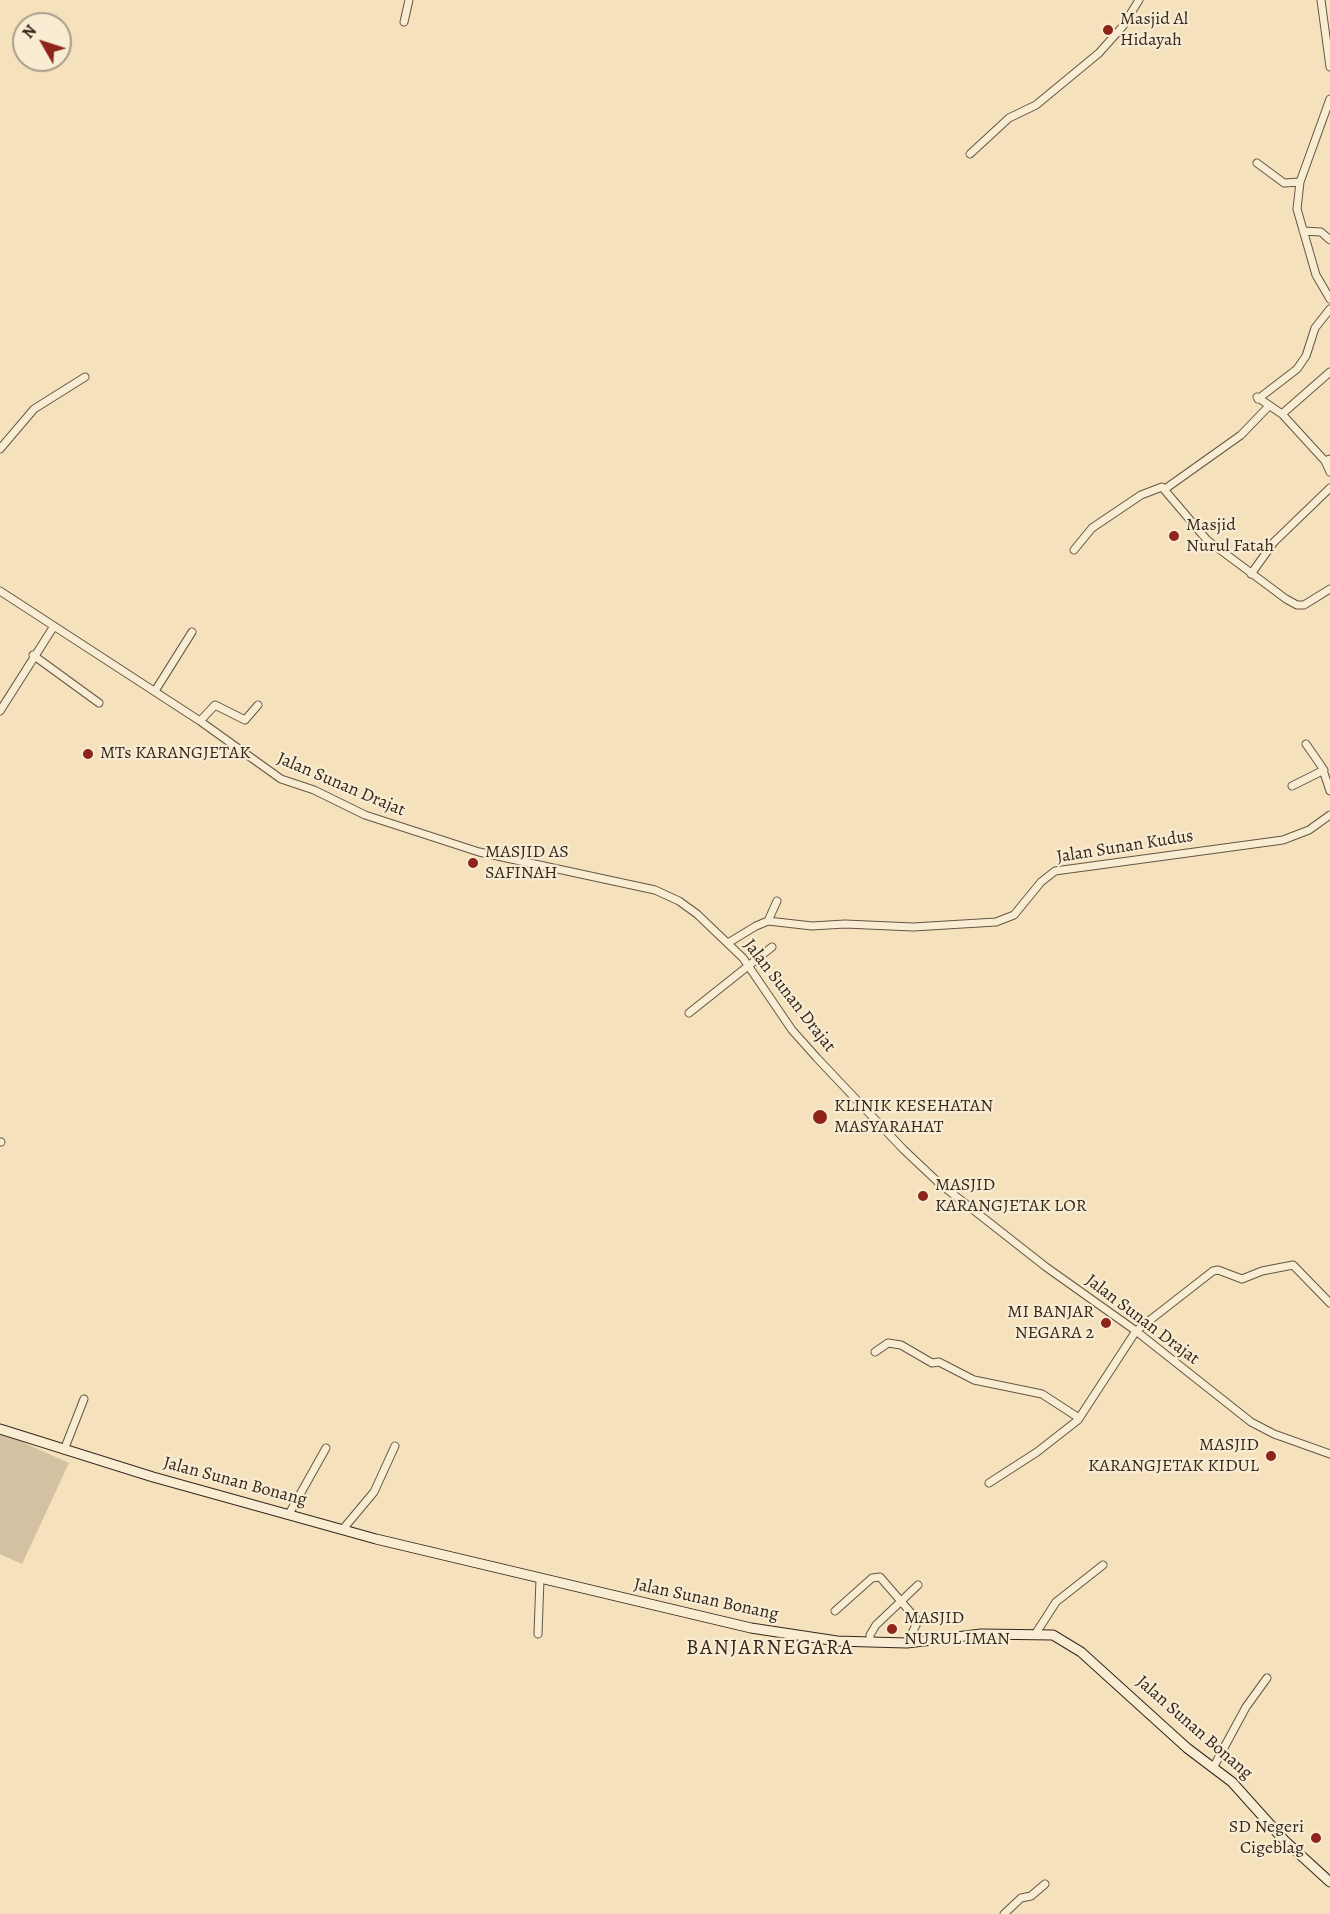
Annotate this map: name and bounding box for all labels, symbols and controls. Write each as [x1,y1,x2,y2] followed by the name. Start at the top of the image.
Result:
[1120,9,1188,52] place label: Masjid Al Hidayah
[12,12,72,72] north arrow
[17,20,42,43] text: N
[1101,23,1115,37] marker: Masjid Al Hidayah
[1186,515,1274,558] place label: Masjid Nurul Fatah
[1167,529,1181,543] marker: Masjid Nurul Fatah
[100,743,250,765] place label: MTs KARANGJETAK
[81,747,95,761] marker: MTs KARANGJETAK
[274,748,408,822] street label: Jalan Sunan Drajat
[1055,826,1195,868] street label: Jalan Sunan Kudus
[485,842,569,884] place label: MASJID AS SAFINAH
[466,856,480,870] marker: MASJID AS SAFINAH
[738,935,840,1057] street label: Jalan Sunan Drajat
[834,1096,993,1138] place label: KLINIK KESEHATAN MASYARAHAT
[811,1108,829,1126] marker: KLINIK KESEHATAN MASYARAHAT
[935,1175,1087,1218] place label: MASJID KARANGJETAK LOR
[916,1189,930,1203] marker: MASJID KARANGJETAK LOR
[1081,1270,1203,1370] street label: Jalan Sunan Drajat
[1007,1302,1094,1344] place label: MI BANJAR NEGARA 2
[1099,1316,1113,1330] marker: MI BANJAR NEGARA 2
[1088,1435,1259,1478] place label: MASJID KARANGJETAK KIDUL
[1264,1449,1278,1463] marker: MASJID KARANGJETAK KIDUL
[161,1452,309,1512] street label: Jalan Sunan Bonang
[632,1574,780,1626] street label: Jalan Sunan Bonang
[904,1608,1010,1650] place label: MASJID NURUL IMAN
[885,1622,899,1636] marker: MASJID NURUL IMAN
[686,1636,854,1662] district label: BANJARNEGARA
[1131,1671,1257,1785] street label: Jalan Sunan Bonang
[1229,1817,1304,1860] place label: SD Negeri Cigeblag
[1309,1831,1323,1845] marker: SD Negeri Cigeblag

